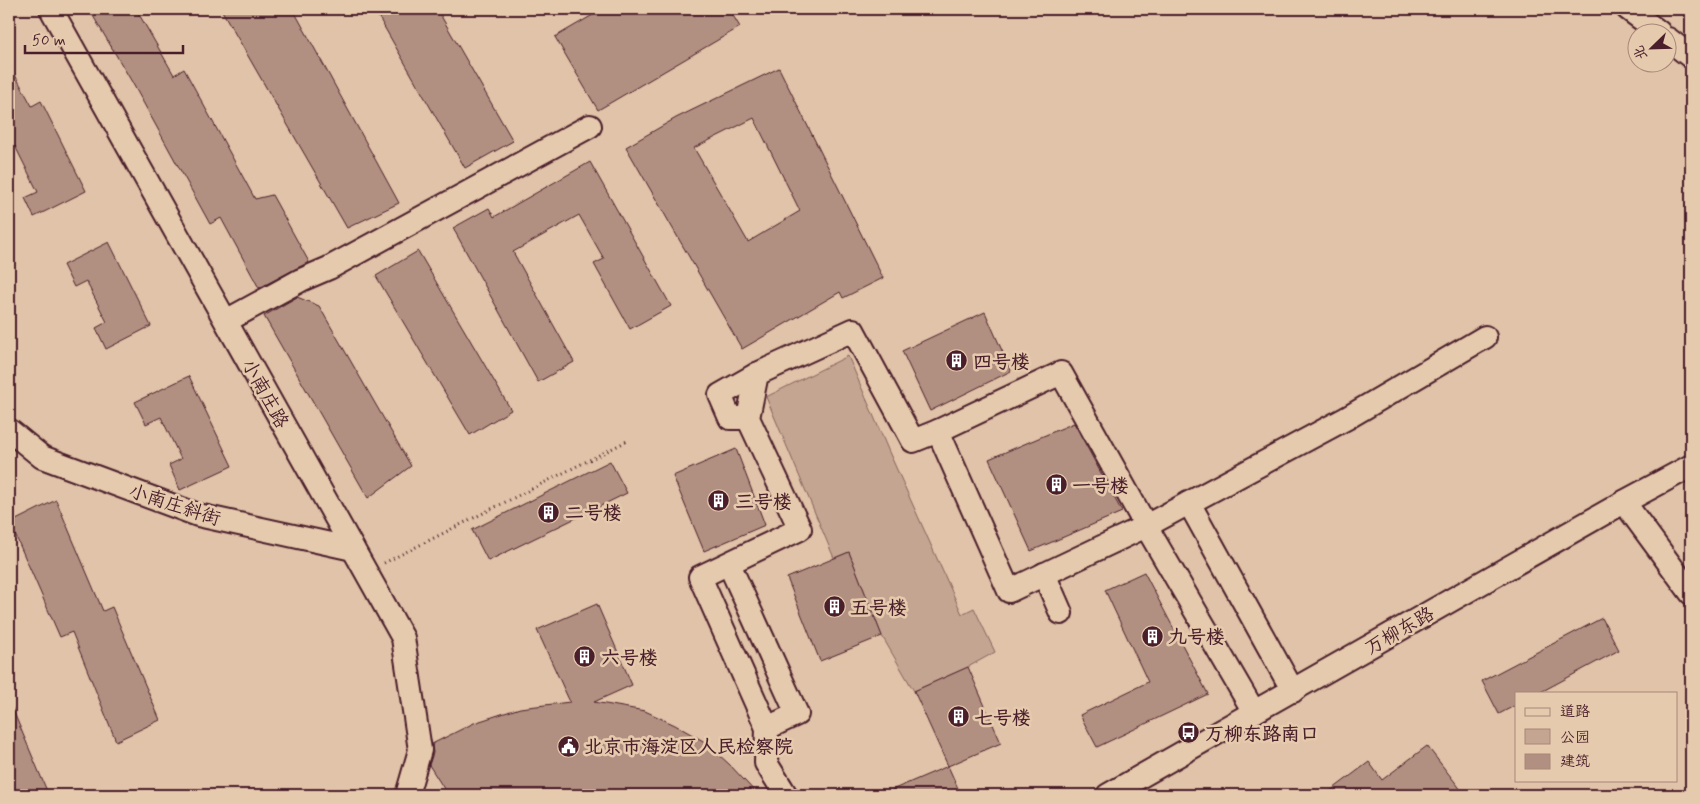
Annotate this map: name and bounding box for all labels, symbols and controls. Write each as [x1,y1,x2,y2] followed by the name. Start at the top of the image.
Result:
[25,22,182,54] scale bar
[1628,22,1678,72] north arrow
[32,31,66,51] text: 50 m
[1630,43,1652,63] text: 北
[945,349,969,373] building icon: 四号楼
[973,350,1030,375] place label: 四号楼
[235,354,294,433] street label: 小南庄路
[1044,473,1068,497] building icon: 一号楼
[1072,474,1129,499] place label: 一号楼
[125,479,224,532] street label: 小南庄斜街
[707,489,731,513] building icon: 三号楼
[735,490,792,515] place label: 三号楼
[537,500,561,524] building icon: 二号楼
[565,501,622,526] place label: 二号楼
[822,595,846,619] building icon: 五号楼
[850,596,907,621] place label: 五号楼
[1361,601,1439,661] street label: 万柳东路
[1140,624,1164,648] building icon: 九号楼
[1168,625,1225,650] place label: 九号楼
[573,645,597,669] building icon: 六号楼
[601,646,658,671] place label: 六号楼
[1515,692,1678,782] legend
[1560,702,1590,722] text: 道路
[946,705,970,729] building icon: 七号楼
[974,706,1031,731] place label: 七号楼
[1177,721,1201,745] bus stop icon: 万柳东路南口
[1205,722,1319,747] place label: 万柳东路南口
[1560,728,1590,748] text: 公园
[556,734,580,758] public building icon: 北京市海淀区人民检察院
[584,735,793,760] place label: 北京市海淀区人民检察院
[1560,752,1590,772] text: 建筑

